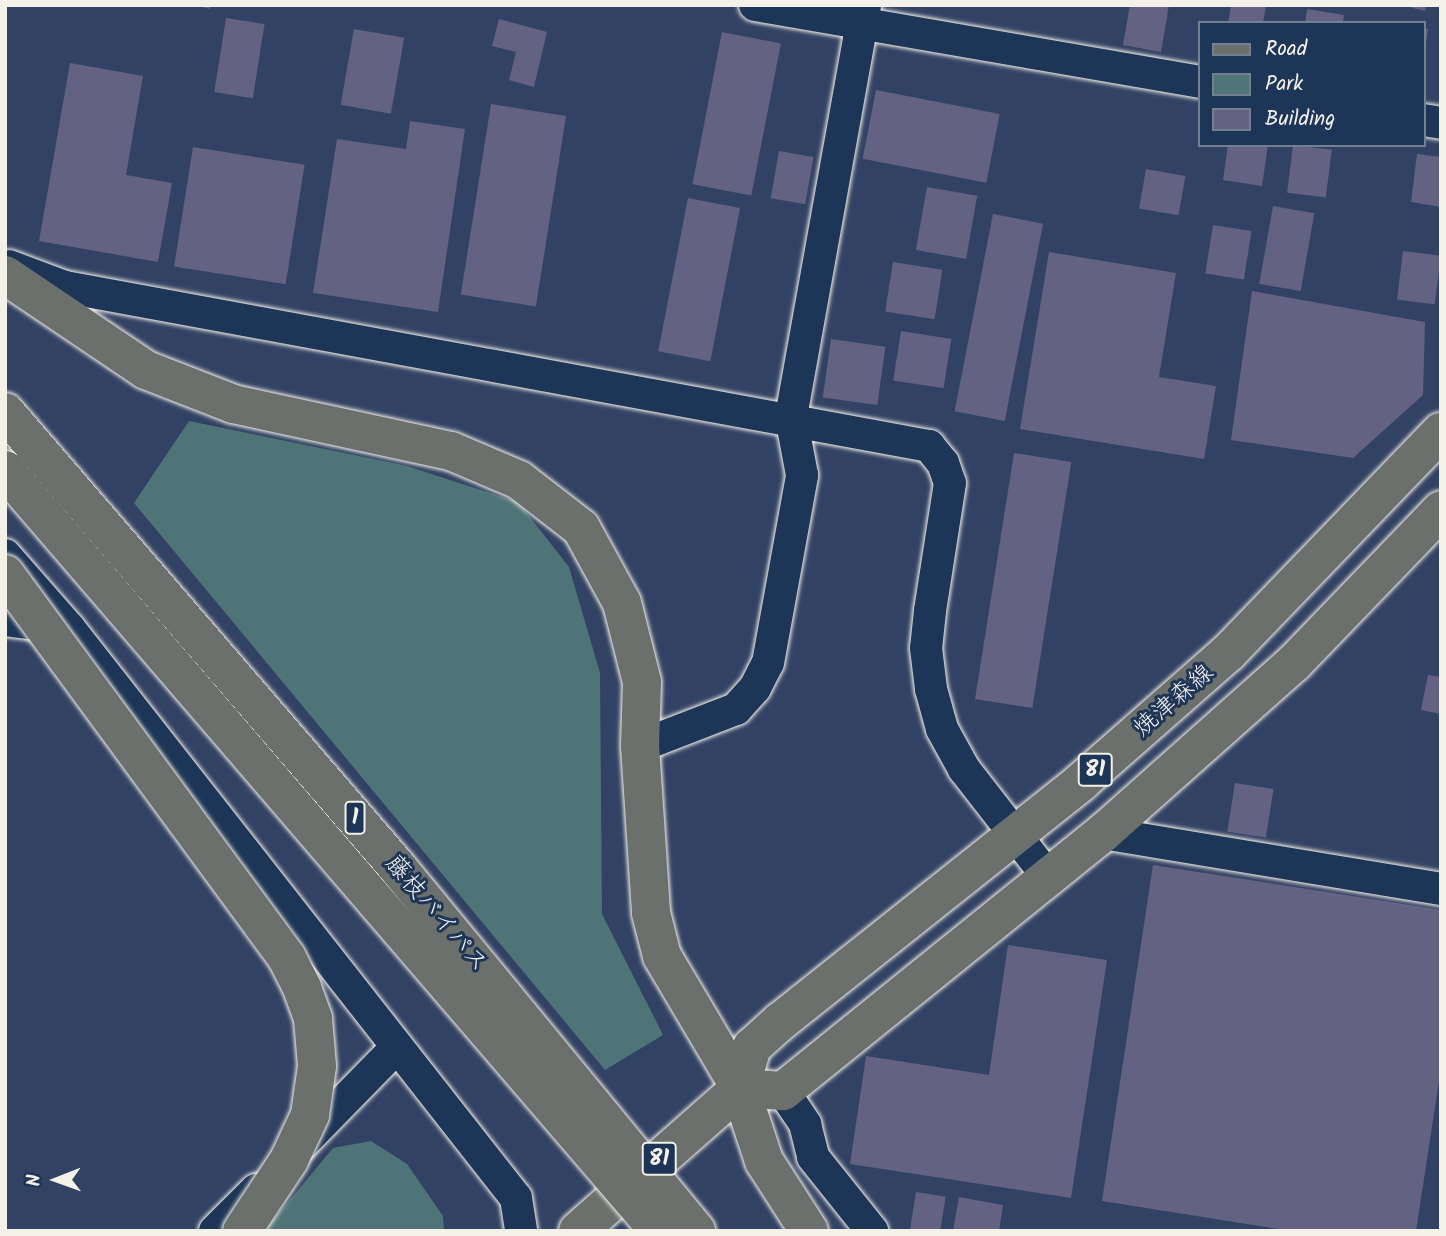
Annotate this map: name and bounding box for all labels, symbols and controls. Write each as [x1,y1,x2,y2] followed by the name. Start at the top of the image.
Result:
[1198,21,1425,147] legend
[1265,33,1307,66] text: Road
[1265,68,1303,101] text: Park
[1265,103,1335,136] text: Building
[1128,659,1220,743] street label: 焼津森線
[1078,750,1112,790] road number: 81
[344,798,366,838] road number: 1
[379,850,493,978] street label: 藤枝バイパス
[642,1140,676,1178] road number: 81
[21,1145,91,1215] north arrow
[20,1174,50,1187] text: N

